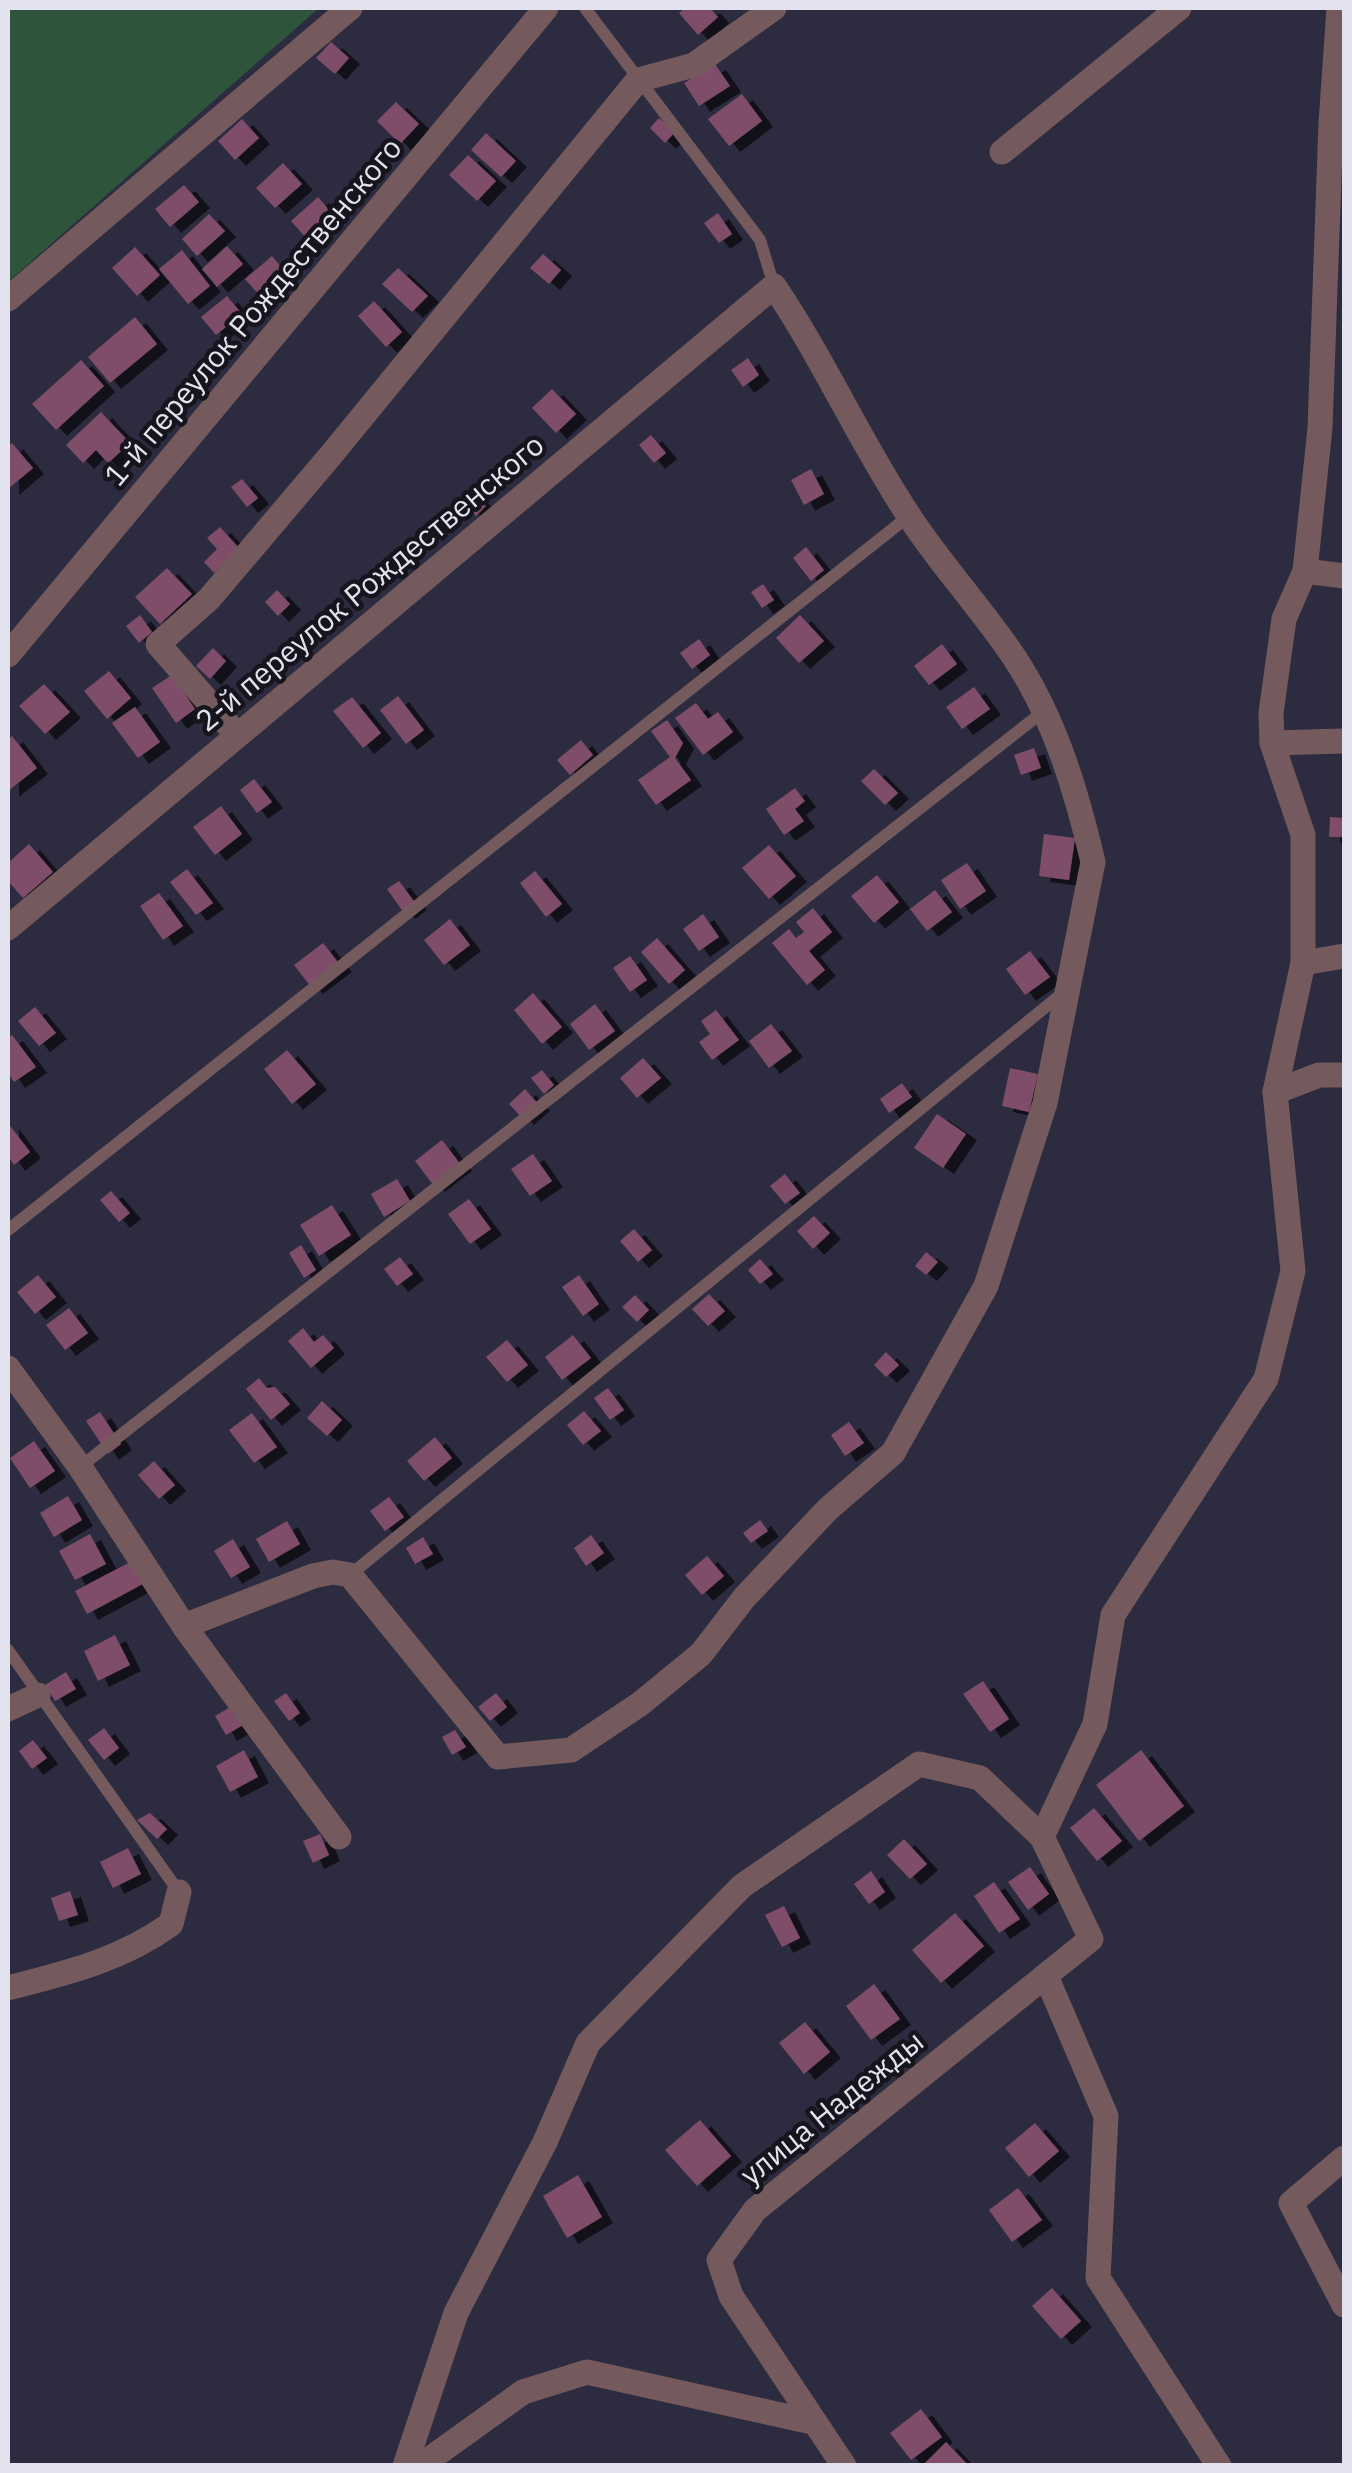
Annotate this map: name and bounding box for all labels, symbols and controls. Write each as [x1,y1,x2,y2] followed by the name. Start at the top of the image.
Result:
[95,129,409,493] street label: 1-й переулок Рождественского
[187,425,551,739] street label: 2-й переулок Рождественского
[731,2021,931,2193] street label: улица Надежды

